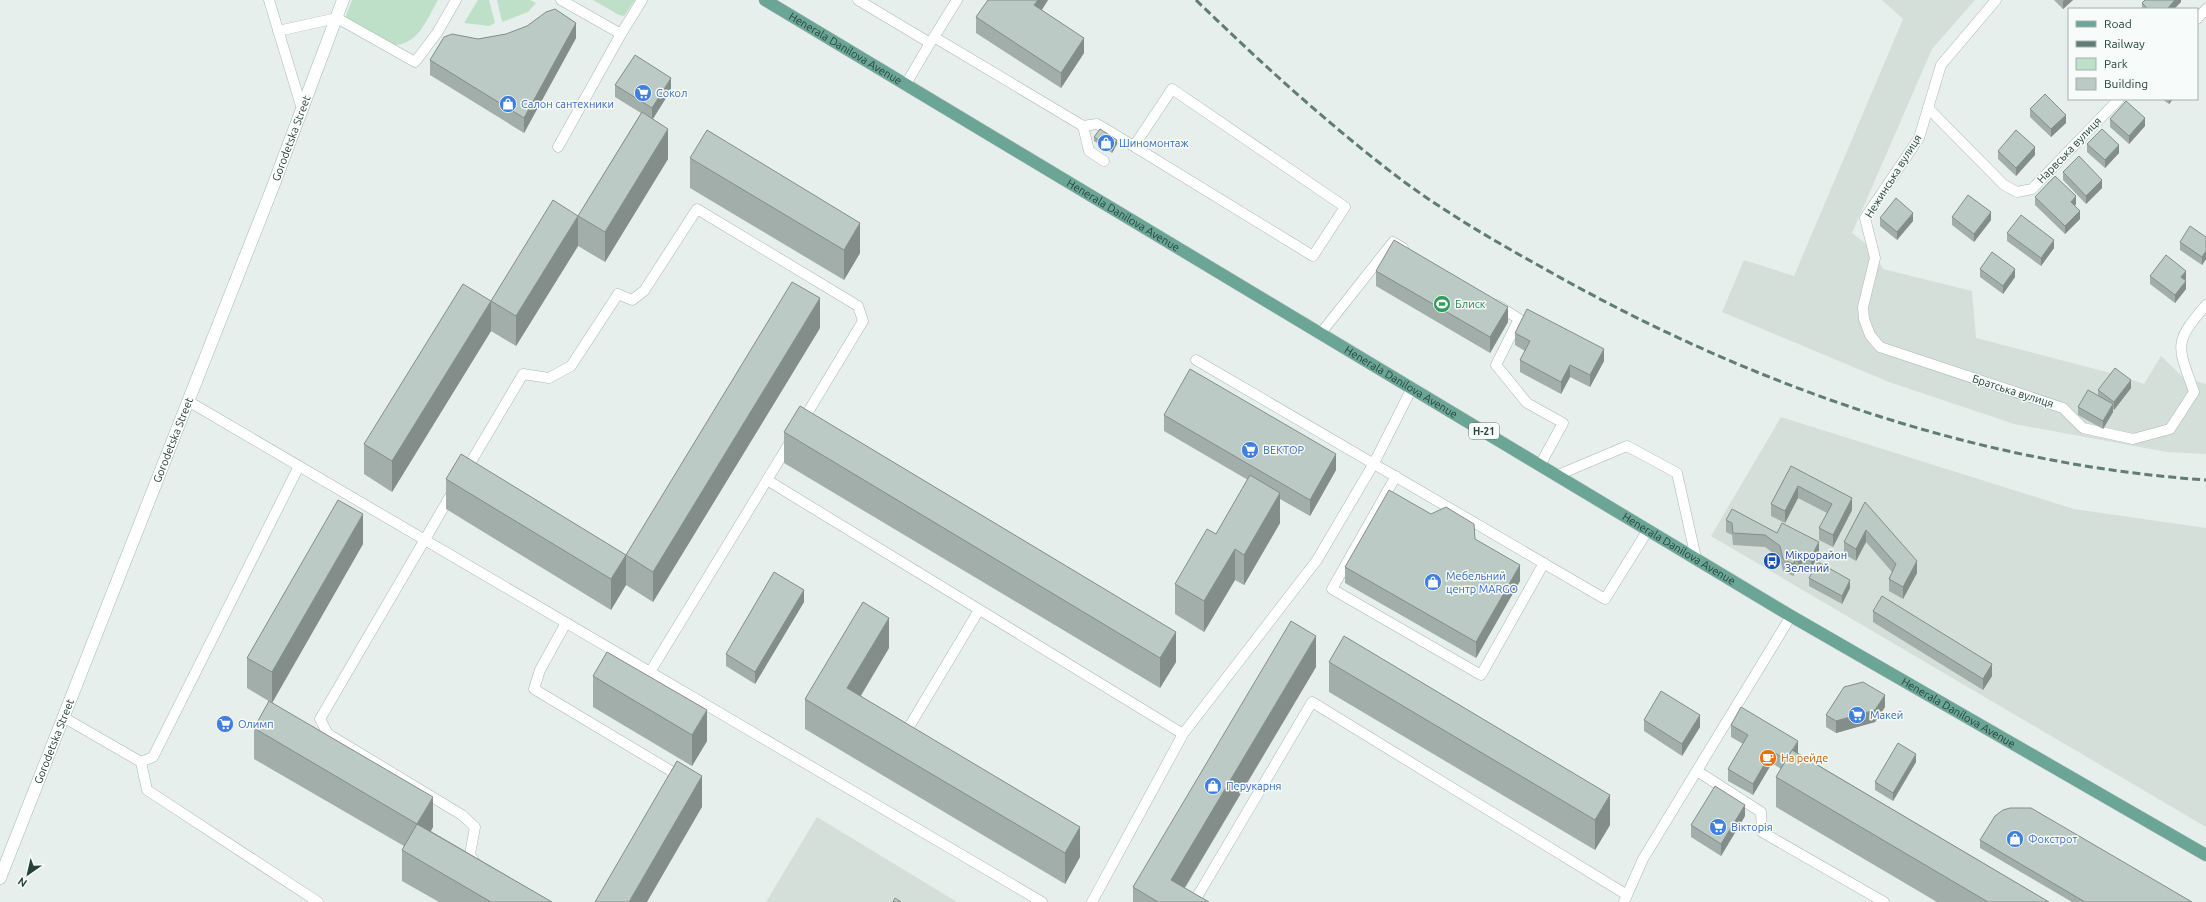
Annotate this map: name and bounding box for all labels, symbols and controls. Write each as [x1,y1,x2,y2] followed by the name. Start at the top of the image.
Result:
[2068,8,2198,100] legend
[787,10,904,87] street label: Henerala Danilova Avenue
[2104,17,2132,30] text: Road
[2104,37,2145,50] text: Railway
[2104,57,2128,70] text: Park
[2104,77,2148,90] text: Building
[633,83,653,103] supermarket icon: Сокол
[656,87,687,99] place label: Сокол
[270,93,313,183] street label: Gorodetska Street
[498,94,518,114] shop icon: Салон сантехники
[521,98,614,110] place label: Салон сантехники
[2034,115,2104,185] street label: Нарвська вулиця
[1862,132,1924,220] street label: Нежинська вулиця
[1096,133,1116,153] shop icon: Шиномонтаж
[1119,137,1189,149] place label: Шиномонтаж
[1065,177,1182,254] street label: Henerala Danilova Avenue
[1432,294,1452,314] sports icon: Блиск
[1455,298,1486,310] place label: Блиск
[1343,343,1460,420] street label: Henerala Danilova Avenue
[1971,372,2055,410] street label: Братська вулиця
[151,395,195,484] street label: Gorodetska Street
[1469,423,1499,439] road number: Н-21
[1240,440,1260,460] supermarket icon: ВЕКТОР
[1263,444,1305,456] place label: ВЕКТОР
[1620,510,1737,587] street label: Henerala Danilova Avenue
[1785,549,1847,574] place label: Мікрорайон Зелений
[1762,551,1782,571] bus stop icon: Мікрорайон Зелений
[1446,570,1518,595] place label: Мебельний центр MARGO
[1423,572,1443,592] shop icon: Мебельний центр MARGO
[1899,675,2018,750] street label: Henerala Danilova Avenue
[32,696,76,786] street label: Gorodetska Street
[1847,705,1867,725] supermarket icon: Макей
[1870,709,1903,721] place label: Макей
[215,714,235,734] supermarket icon: Олимп
[238,718,274,730] place label: Олимп
[1758,748,1778,768] cafe icon: На рейде
[1781,752,1828,764] place label: На рейде
[1203,776,1223,796] shop icon: Перукарня
[1226,780,1281,792] place label: Перукарня
[1708,817,1728,837] supermarket icon: Вікторія
[1731,821,1773,833] place label: Вікторія
[2005,829,2025,849] shop icon: Фокстрот
[2028,833,2077,845] place label: Фокстрот
[8,854,48,894] north arrow
[16,875,29,890] text: N

